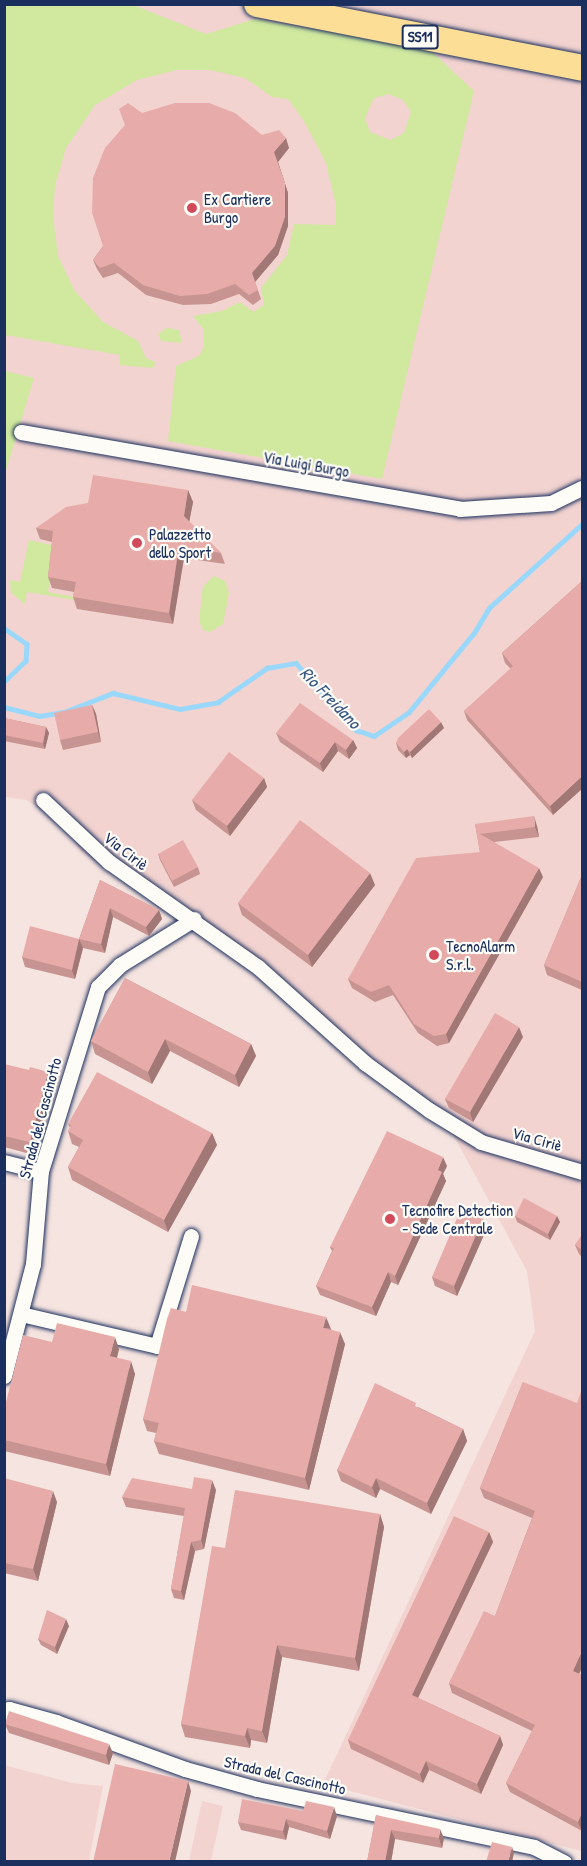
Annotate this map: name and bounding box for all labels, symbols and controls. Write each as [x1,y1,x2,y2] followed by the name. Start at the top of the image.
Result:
[400,25,440,49] road number: SS11
[204,189,271,227] place label: Ex Cartiere Burgo
[185,201,199,215] marker: Ex Cartiere Burgo
[261,447,351,481] street label: Via Luigi Burgo
[149,524,211,562] place label: Palazzetto dello Sport
[130,536,144,550] marker: Palazzetto dello Sport
[295,662,365,734] water label: Rio Freidano
[100,828,152,874] street label: Via Ciriè
[446,936,515,974] place label: TecnoAlarm S.r.l.
[427,948,441,962] marker: TecnoAlarm S.r.l.
[15,1056,65,1180] street label: Strada del Cascinotto
[510,1123,564,1155] street label: Via Ciriè
[402,1200,513,1238] place label: Tecnofire Detection - Sede Centrale
[383,1212,397,1226] marker: Tecnofire Detection - Sede Centrale
[222,1752,348,1798] street label: Strada del Cascinotto

